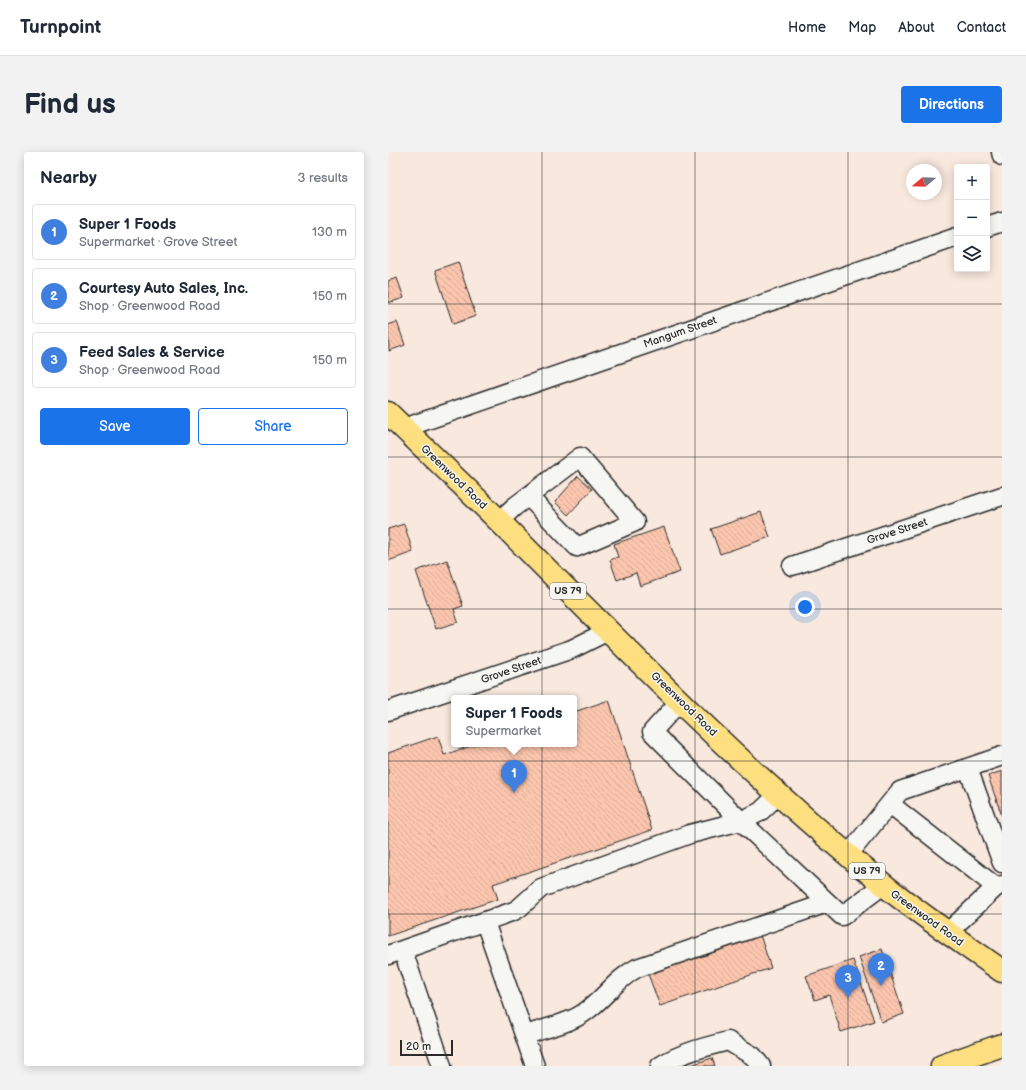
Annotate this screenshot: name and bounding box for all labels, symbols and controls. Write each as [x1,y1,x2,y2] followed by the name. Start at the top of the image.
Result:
[20,16,101,39] text: Turnpoint
[788,19,826,36] text: Home
[848,19,876,36] text: Map
[898,19,935,36] text: About
[957,19,1006,36] text: Contact
[901,86,1002,123] button: Directions
[24,88,116,121] text: Find us
[906,164,942,200] north arrow
[954,164,990,272] map controls
[954,164,990,200] button: +
[40,168,97,188] text: Nearby
[297,170,348,186] text: 3 results
[954,200,990,236] button: −
[79,215,176,234] text: Super 1 Foods
[51,224,57,240] text: 1
[312,224,347,240] text: 130 m
[79,234,237,250] text: Supermarket · Grove Street
[954,236,990,272] button: layers
[79,279,248,298] text: Courtesy Auto Sales, Inc.
[50,288,58,304] text: 2
[313,288,347,304] text: 150 m
[79,298,220,314] text: Shop · Greenwood Road
[642,313,719,351] street label: Mangum Street
[79,343,225,362] text: Feed Sales & Service
[50,352,58,368] text: 3
[313,352,347,368] text: 150 m
[79,362,220,378] text: Shop · Greenwood Road
[40,408,190,445] button: Save
[198,408,348,445] button: Share
[418,442,490,512] street label: Greenwood Road
[865,515,929,547] street label: Grove Street
[550,583,586,599] road number: US 79
[795,597,815,617] your location
[479,653,543,686] street label: Grove Street
[648,669,720,739] street label: Greenwood Road
[451,695,577,747] popup
[465,704,563,723] text: Super 1 Foods
[465,723,541,739] text: Supermarket
[501,760,527,793] pin: 1
[849,863,885,879] road number: US 79
[888,887,966,949] street label: Greenwood Road
[868,953,894,986] pin: 2
[835,965,861,998] pin: 3
[400,1038,453,1057] scale bar
[406,1040,431,1053] text: 20 m

